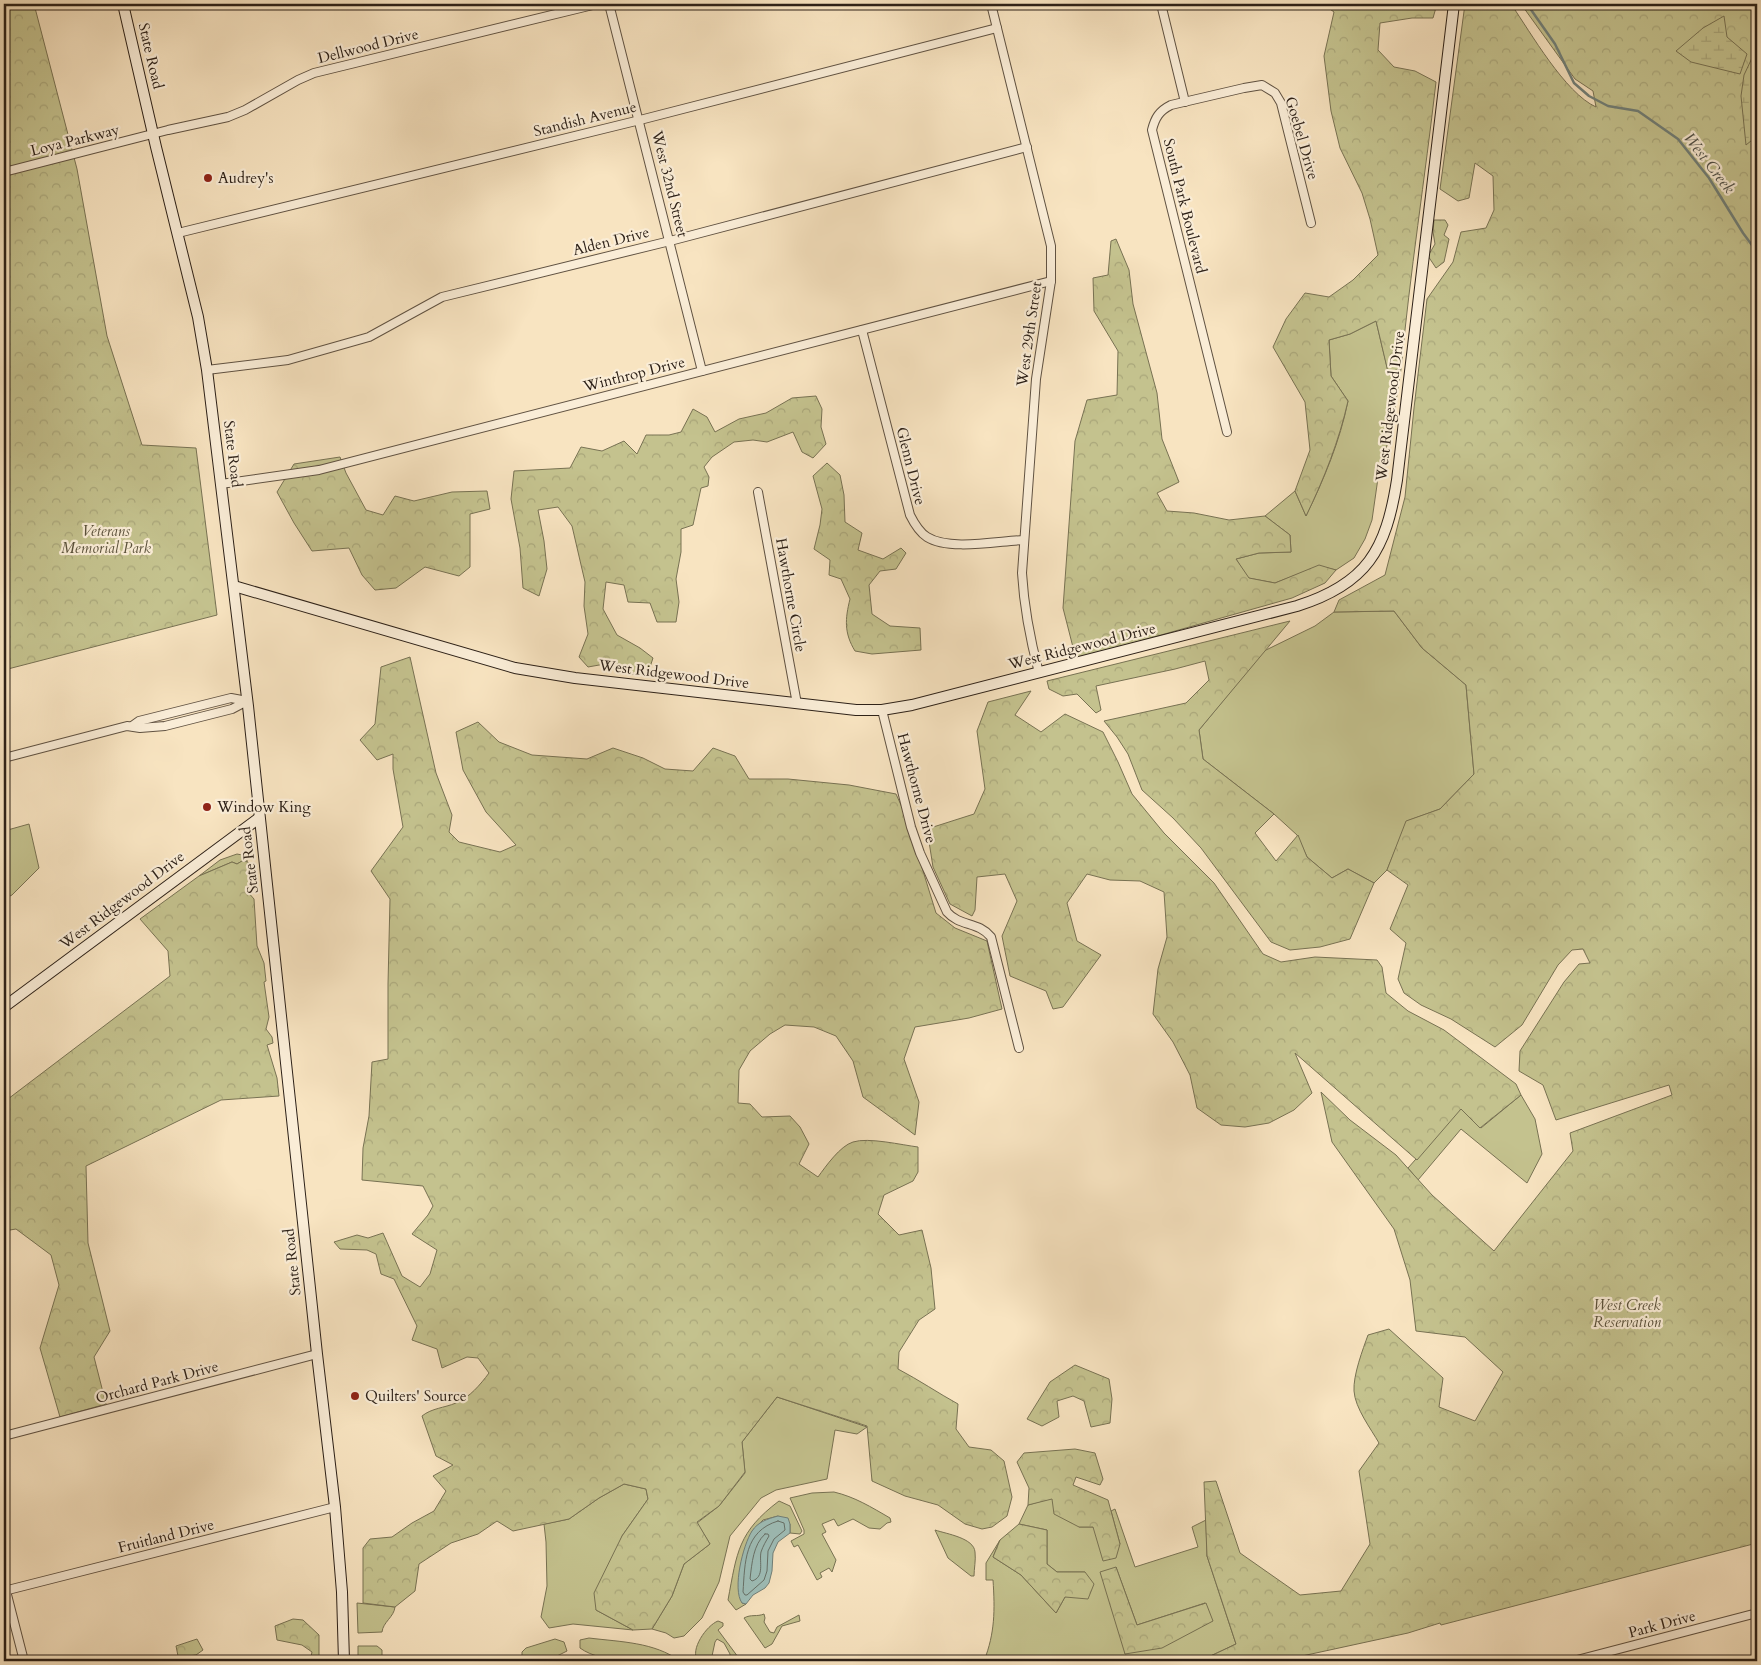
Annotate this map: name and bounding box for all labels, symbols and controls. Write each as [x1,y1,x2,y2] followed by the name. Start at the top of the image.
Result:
[134,21,168,91] street label: State Road
[316,24,421,68] street label: Dellwood Drive
[1281,94,1323,182] street label: Goebel Drive
[531,97,639,141] street label: Standish Avenue
[28,119,122,161] street label: Loya Parkway
[647,128,693,240] street label: West 32nd Street
[1678,128,1740,198] water label: West Creek
[1159,136,1211,276] street label: South Park Boulevard
[218,168,274,188] place label: Audrey's
[202,172,214,184] marker: Audrey's
[571,222,651,260] street label: Alden Drive
[1012,280,1046,389] street label: West 29th Street
[1371,329,1409,483] street label: West Ridgewood Drive
[580,352,687,397] street label: Winthrop Drive
[219,419,247,489] street label: State Road
[892,425,930,507] street label: Glenn Drive
[61,521,152,558] park label: Veterans Memorial Park
[771,536,811,654] street label: Hawthorne Circle
[1005,618,1158,674] street label: West Ridgewood Drive
[597,655,751,693] street label: West Ridgewood Drive
[893,731,941,845] street label: Hawthorne Drive
[216,797,311,817] place label: Window King
[201,801,213,813] marker: Window King
[235,825,263,895] street label: State Road
[55,846,189,954] street label: West Ridgewood Drive
[279,1227,305,1297] street label: State Road
[1593,1295,1662,1332] park label: West Creek Reservation
[93,1356,221,1408] street label: Orchard Park Drive
[365,1386,467,1406] place label: Quilters' Source
[349,1390,361,1402] marker: Quilters' Source
[116,1514,216,1558] street label: Fruitland Drive
[1626,1605,1698,1643] street label: Park Drive

